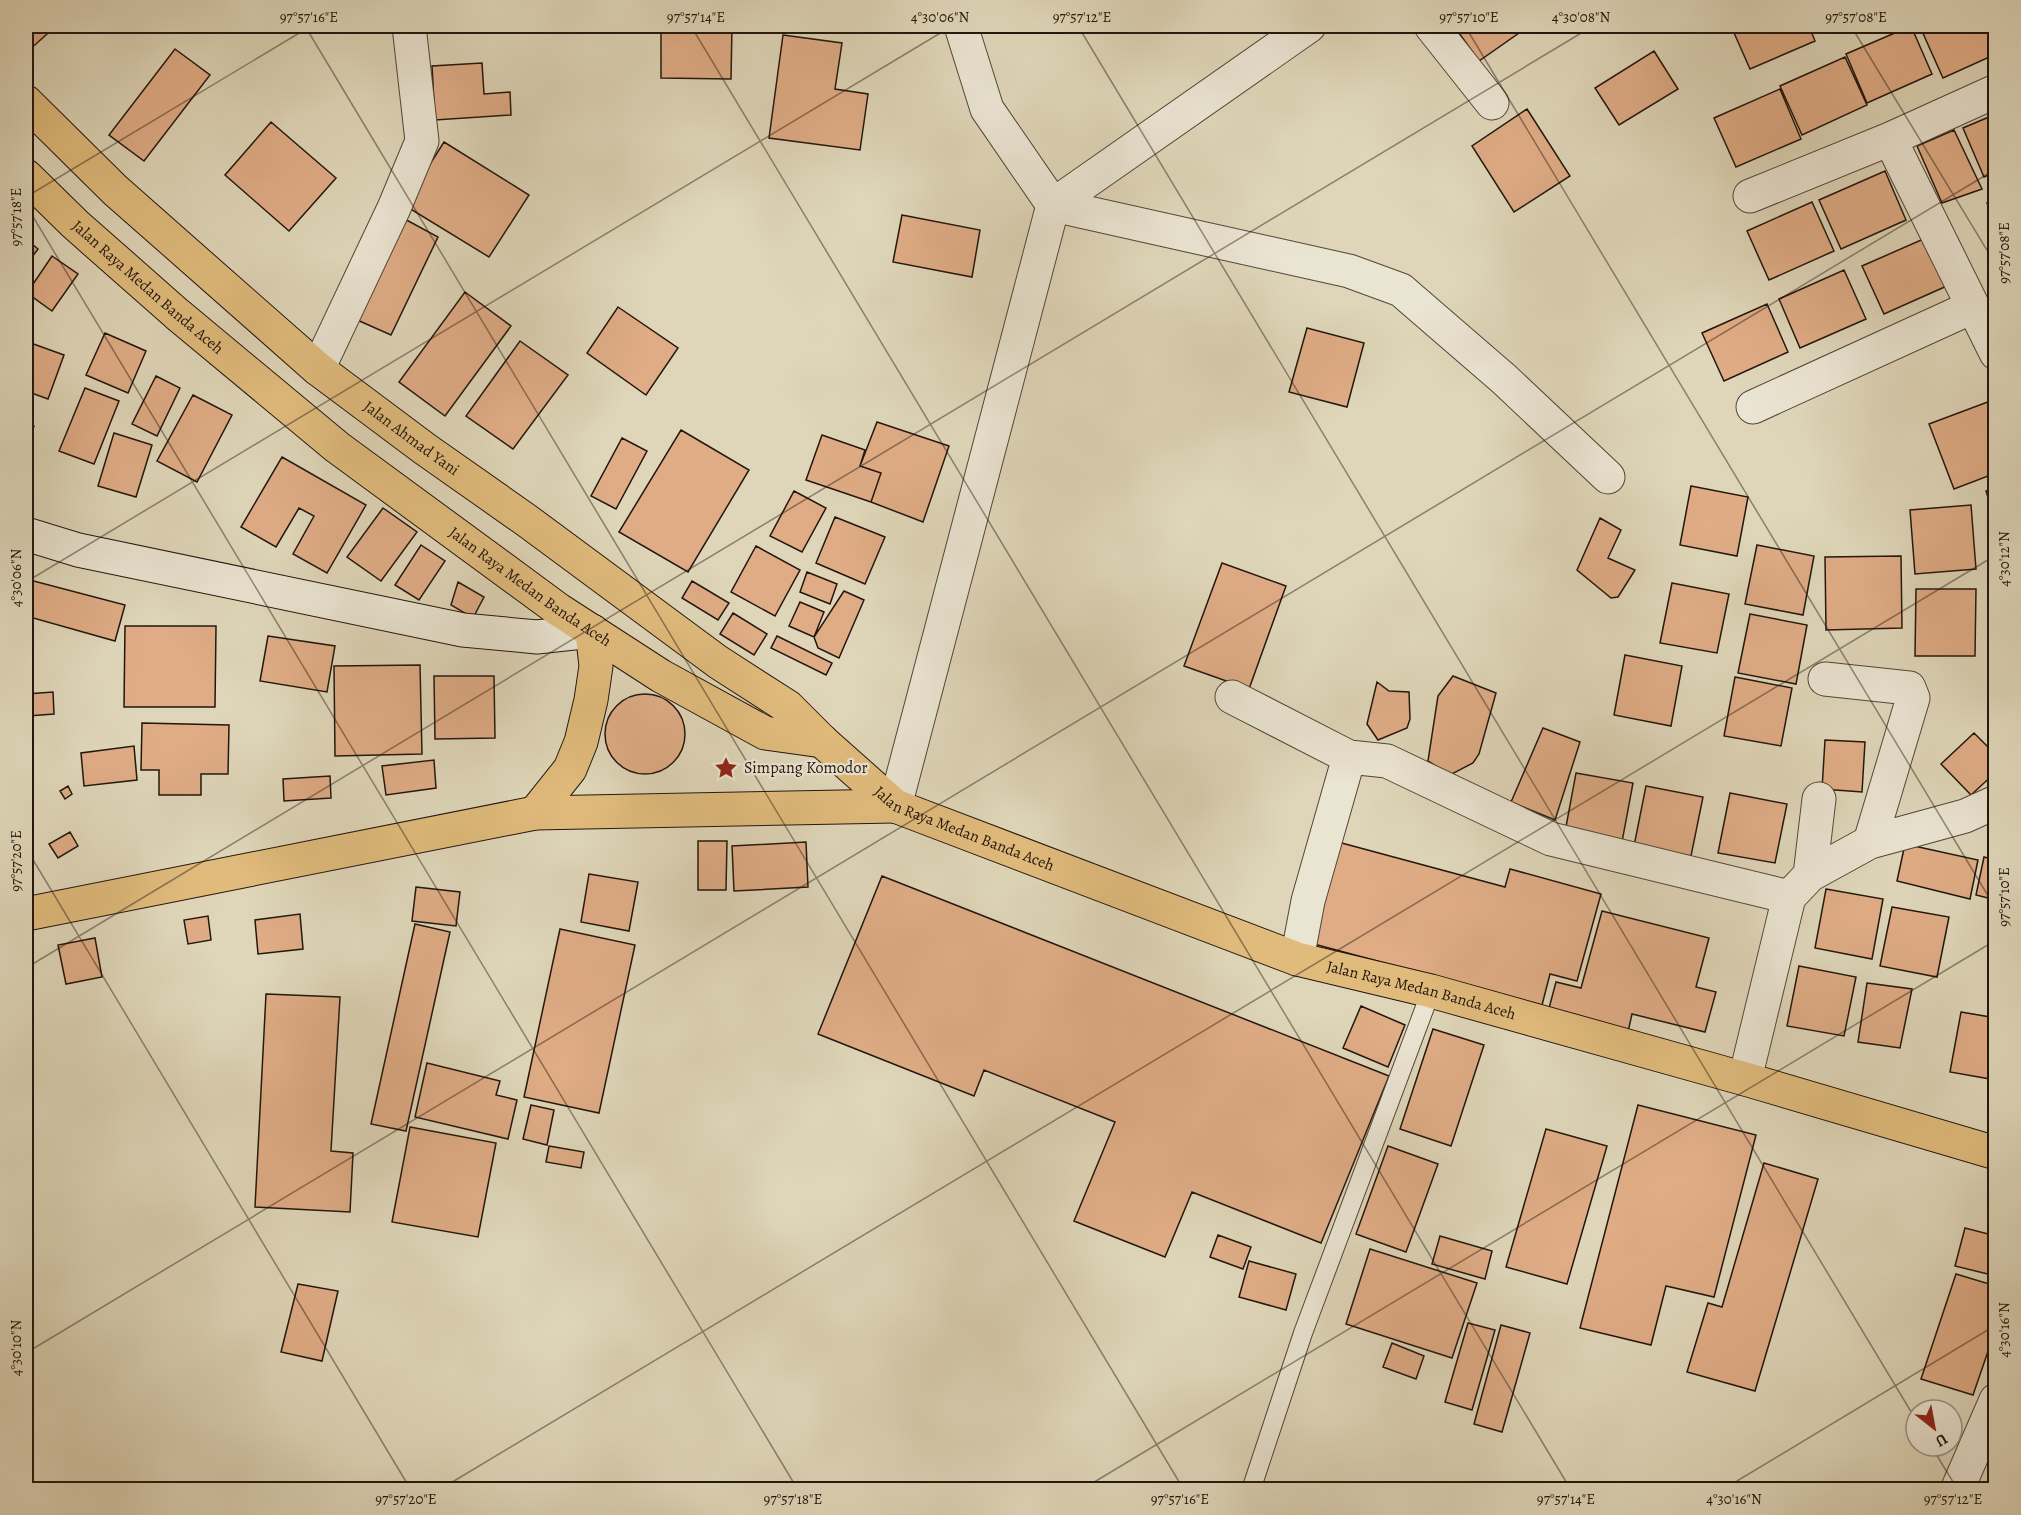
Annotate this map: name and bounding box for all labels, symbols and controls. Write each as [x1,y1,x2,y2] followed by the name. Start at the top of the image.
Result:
[280,7,338,27] text: 97°57'16"E
[667,7,725,27] text: 97°57'14"E
[911,7,969,27] text: 4°30'06"N
[1053,7,1111,27] text: 97°57'12"E
[1439,7,1499,27] text: 97°57'10"E
[1552,7,1611,27] text: 4°30'08"N
[1825,7,1887,27] text: 97°57'08"E
[6,188,26,246] text: 97°57'18"E
[67,215,229,360] street label: Jalan Raya Medan Banda Aceh
[1994,222,2014,284] text: 97°57'08"E
[359,396,464,481] street label: Jalan Ahmad Yani
[444,522,616,652] street label: Jalan Raya Medan Banda Aceh
[1994,531,2014,587] text: 4°30'12"N
[6,549,26,607] text: 4°30'06"N
[713,755,739,781] place icon: Simpang Komodor
[744,757,868,779] place label: Simpang Komodor
[869,781,1058,877] street label: Jalan Raya Medan Banda Aceh
[6,830,26,892] text: 97°57'20"E
[1994,867,2014,927] text: 97°57'10"E
[1324,955,1519,1025] street label: Jalan Raya Medan Banda Aceh
[1994,1302,2014,1358] text: 4°30'16"N
[6,1320,26,1376] text: 4°30'10"N
[1904,1398,1964,1458] north arrow
[1931,1428,1951,1452] text: U
[375,1489,437,1509] text: 97°57'20"E
[764,1489,822,1509] text: 97°57'18"E
[1151,1489,1209,1509] text: 97°57'16"E
[1537,1489,1595,1509] text: 97°57'14"E
[1706,1489,1762,1509] text: 4°30'16"N
[1924,1489,1982,1509] text: 97°57'12"E

